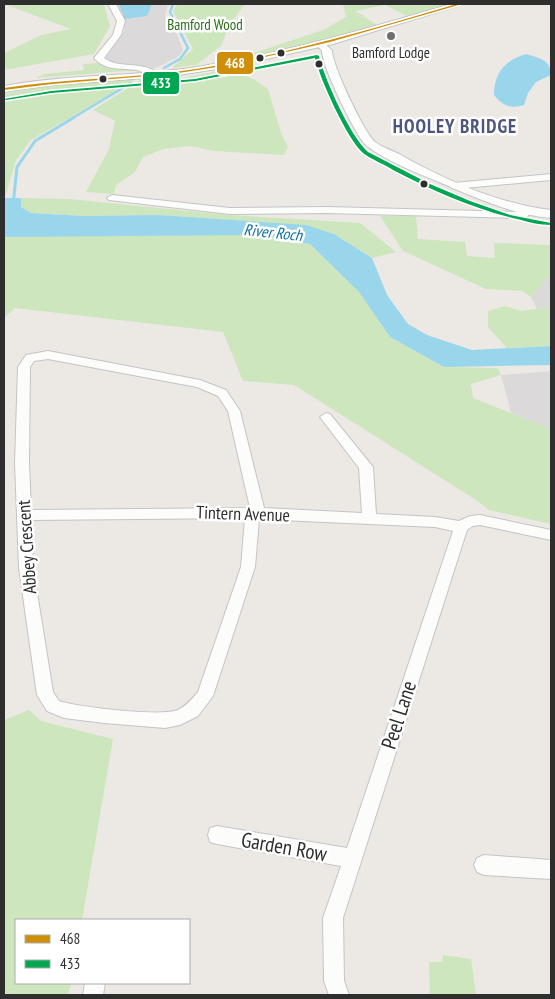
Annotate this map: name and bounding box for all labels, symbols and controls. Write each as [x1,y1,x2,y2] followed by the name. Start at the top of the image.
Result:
[167,15,243,34] park label: Bamford Wood
[385,30,397,42] marker: Bamford Lodge
[352,43,430,62] place label: Bamford Lodge
[276,48,286,58] unlabelled marker
[216,51,254,75] line badge: 468
[255,53,265,63] unlabelled marker
[225,54,245,72] text: 468
[314,59,324,69] unlabelled marker
[142,71,180,95] line badge: 433
[98,74,108,84] unlabelled marker
[151,74,171,92] text: 433
[393,114,517,138] district label: HOOLEY BRIDGE
[419,179,429,189] unlabelled marker
[243,219,304,245] water label: River Roch
[12,499,41,595] street label: Abbey Crescent
[196,500,290,527] street label: Tintern Avenue
[375,677,422,752] street label: Peel Lane
[239,826,330,867] street label: Garden Row
[15,919,190,984] legend
[60,929,80,948] text: 468
[60,954,80,973] text: 433

